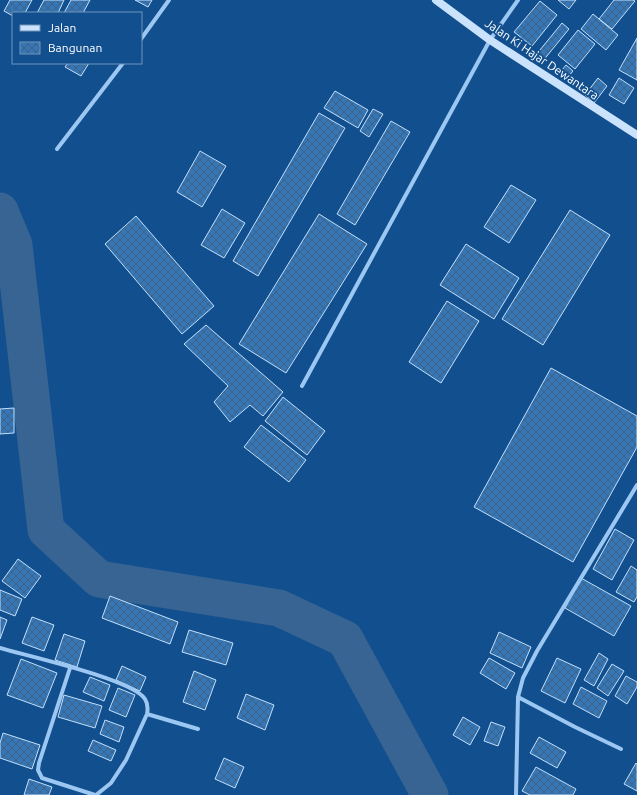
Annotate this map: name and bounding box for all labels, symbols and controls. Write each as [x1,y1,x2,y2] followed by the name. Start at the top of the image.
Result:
[12,12,142,64] legend
[483,16,601,102] street label: Jalan Ki Hajar Dewantara
[48,21,76,34] text: Jalan
[48,41,102,54] text: Bangunan

